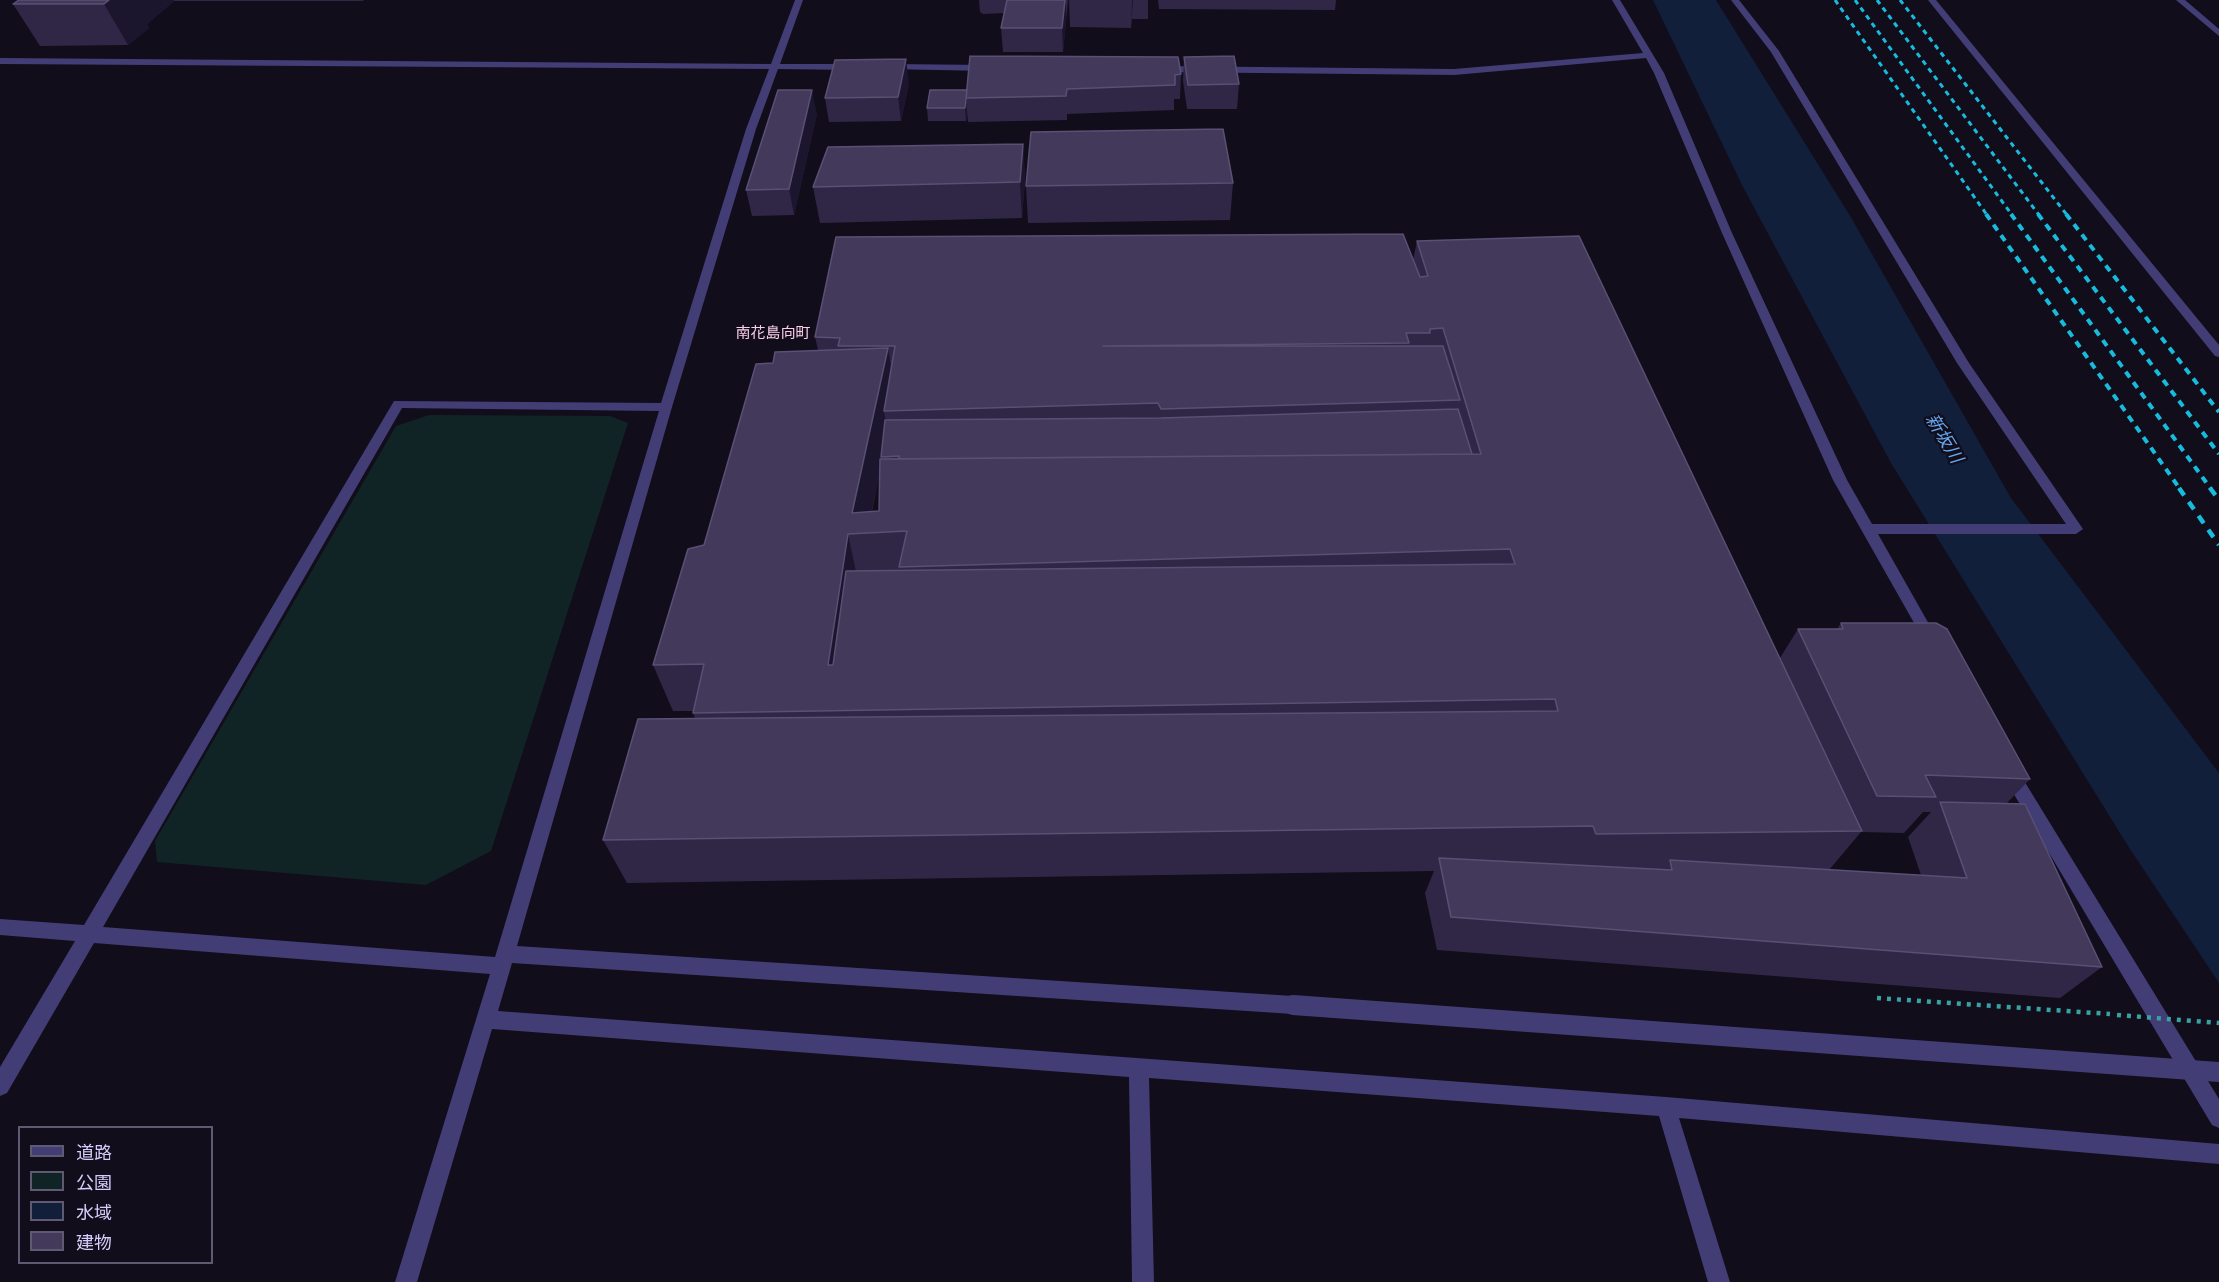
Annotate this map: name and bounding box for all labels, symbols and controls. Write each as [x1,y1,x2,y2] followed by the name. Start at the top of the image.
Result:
[736,325,810,343] district label: 南花島向町
[1920,410,1966,468] water label: 新坂川
[18,1126,213,1264] legend
[76,1143,112,1164] text: 道路
[76,1173,112,1194] text: 公園
[76,1203,112,1224] text: 水域
[76,1233,112,1254] text: 建物

